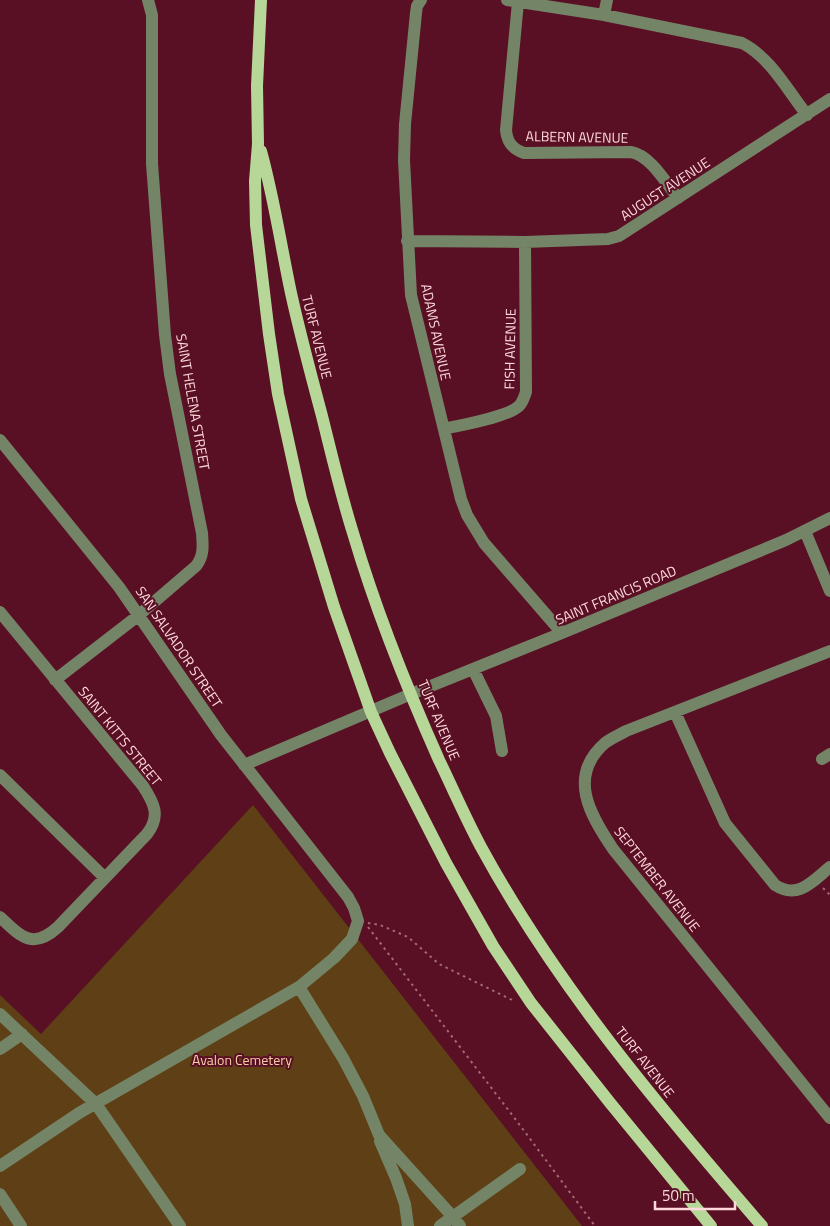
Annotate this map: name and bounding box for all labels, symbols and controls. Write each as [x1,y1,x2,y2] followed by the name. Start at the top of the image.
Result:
[526,125,629,148] street label: ALBERN AVENUE
[616,152,714,225] street label: AUGUST AVENUE
[416,282,457,382] street label: ADAMS AVENUE
[297,293,338,381] street label: TURF AVENUE
[498,308,521,390] street label: FISH AVENUE
[171,332,216,472] street label: SAINT HELENA STREET
[552,560,680,630] street label: SAINT FRANCIS ROAD
[131,582,228,712] street label: SAN SALVADOR STREET
[413,676,466,763] street label: TURF AVENUE
[74,682,167,790] street label: SAINT KITTS STREET
[610,822,705,936] street label: SEPTEMBER AVENUE
[611,1022,680,1102] street label: TURF AVENUE
[192,1049,292,1070] park label: Avalon Cemetery
[655,1178,735,1210] scale bar
[662,1184,695,1207] text: 50 m

